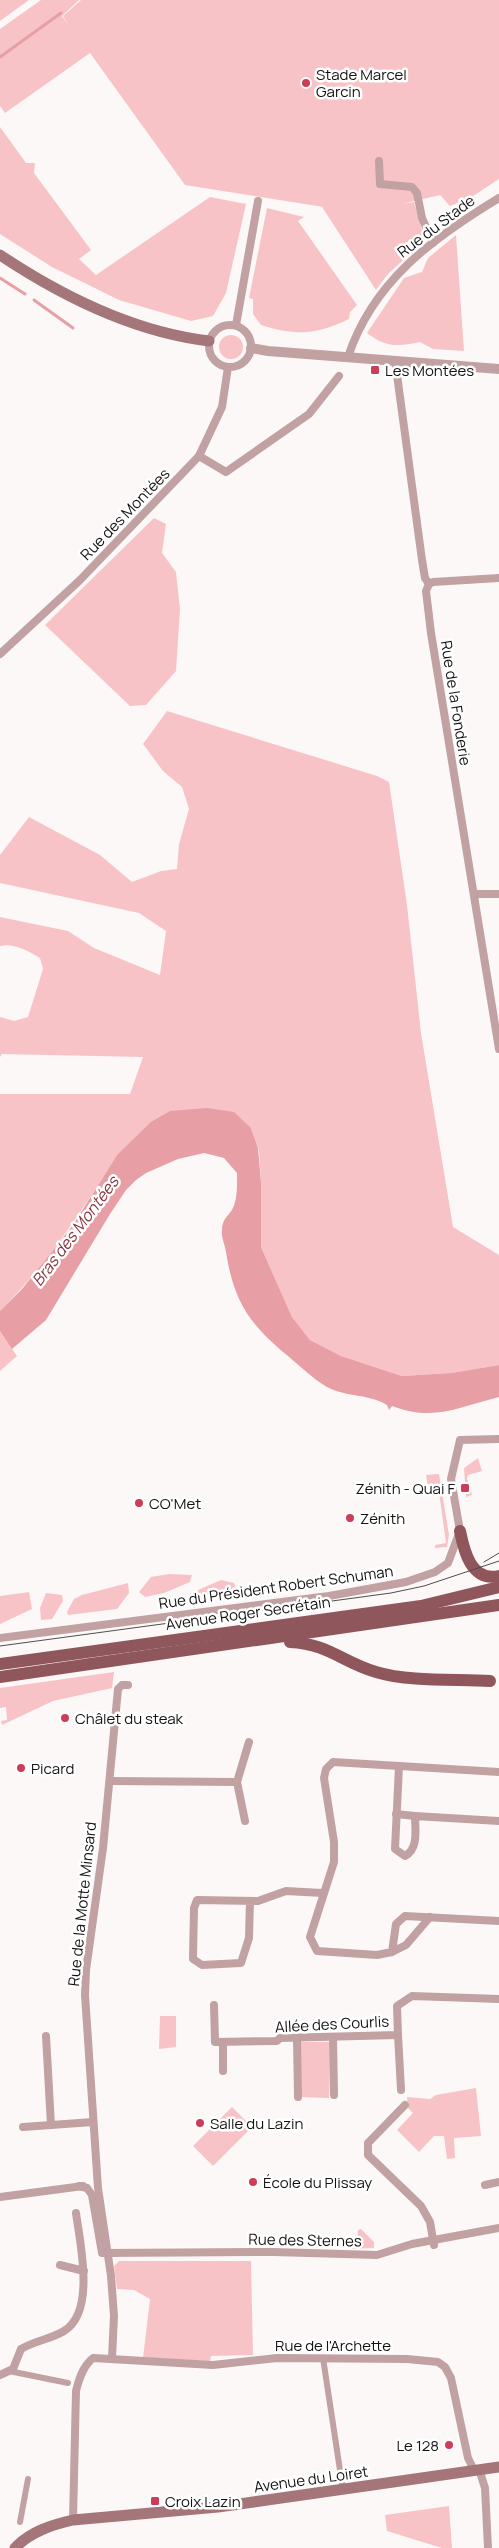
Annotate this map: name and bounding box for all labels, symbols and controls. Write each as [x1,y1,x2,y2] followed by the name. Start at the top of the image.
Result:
[316,64,407,102] place label: Stade Marcel Garcin
[300,77,312,89] marker: Stade Marcel Garcin
[393,190,479,262] street label: Rue du Stade
[385,360,474,381] place label: Les Montées
[369,364,381,376] marker: Les Montées
[76,463,174,565] street label: Rue des Montées
[436,639,476,767] street label: Rue de la Fonderie
[26,1170,124,1290] water label: Bras des Montées
[355,1478,455,1499] place label: Zénith - Quai F
[459,1482,471,1494] marker: Zénith - Quai F
[149,1493,201,1514] place label: CO'Met
[133,1497,145,1509] marker: CO'Met
[360,1508,405,1529] place label: Zénith
[344,1512,356,1524] marker: Zénith
[157,1560,395,1614] street label: Rue du Président Robert Schuman
[164,1591,332,1635] street label: Avenue Roger Secrétain
[75,1708,184,1729] place label: Châlet du steak
[59,1712,71,1724] marker: Châlet du steak
[31,1758,74,1779] place label: Picard
[15,1762,27,1774] marker: Picard
[63,1821,101,1987] street label: Rue de la Motte Minsard
[274,2011,390,2037] street label: Allée des Courlis
[210,2113,304,2134] place label: Salle du Lazin
[194,2117,206,2129] marker: Salle du Lazin
[263,2172,372,2193] place label: École du Plissay
[247,2176,259,2188] marker: École du Plissay
[248,2229,362,2251] street label: Rue des Sternes
[275,2335,391,2356] street label: Rue de l'Archette
[396,2435,439,2456] place label: Le 128
[443,2439,455,2451] marker: Le 128
[252,2461,370,2497] street label: Avenue du Loiret
[165,2491,241,2512] place label: Croix Lazin
[149,2495,161,2507] marker: Croix Lazin

